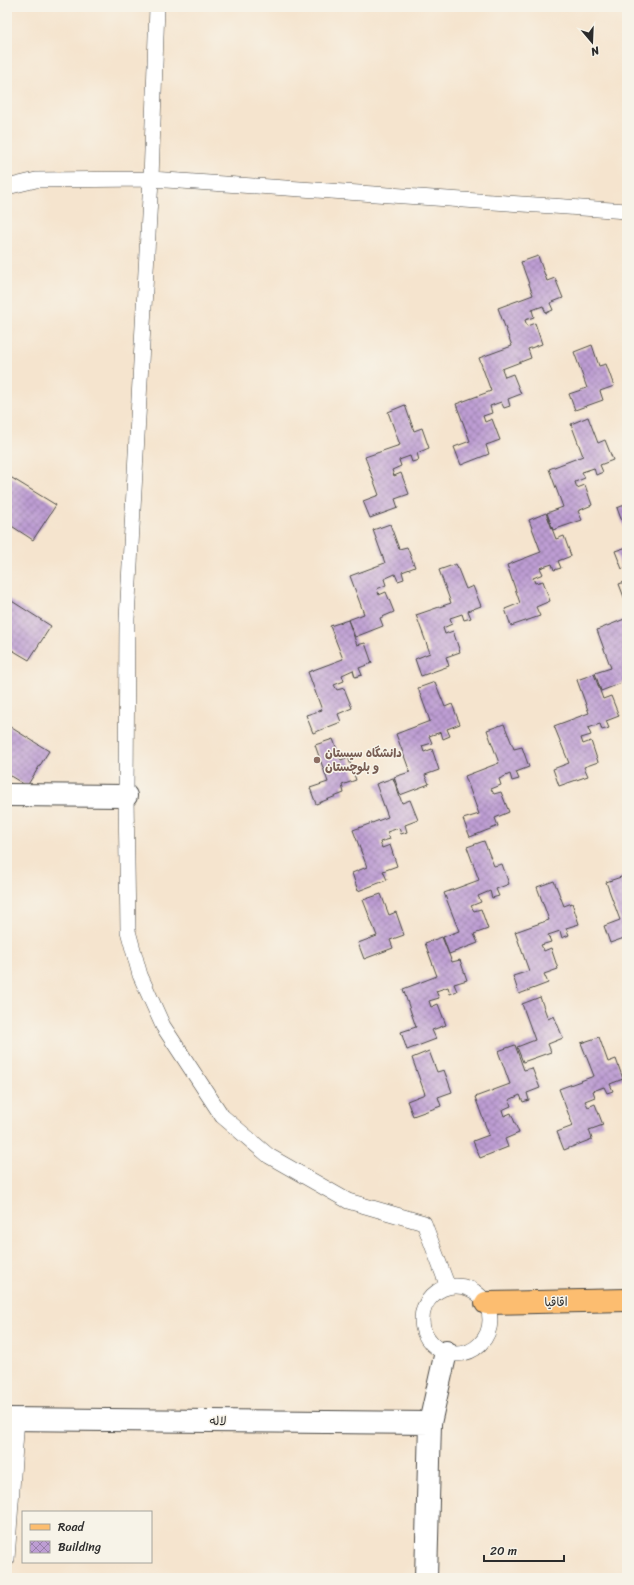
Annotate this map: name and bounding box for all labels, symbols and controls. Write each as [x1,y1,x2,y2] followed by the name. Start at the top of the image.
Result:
[572,22,612,62] north arrow
[588,40,603,61] text: N
[325,742,402,778] place label: دانشگاه سیستان و بلوچستان
[312,755,322,765] marker: دانشگاه سیستان و بلوچستان
[544,1291,568,1313] street label: اقاقیا
[209,1410,227,1432] street label: لاله
[22,1511,152,1563] legend
[58,1516,85,1538] text: Road
[58,1536,101,1558] text: Building
[484,1537,564,1563] scale bar
[490,1540,517,1562] text: 20 m

